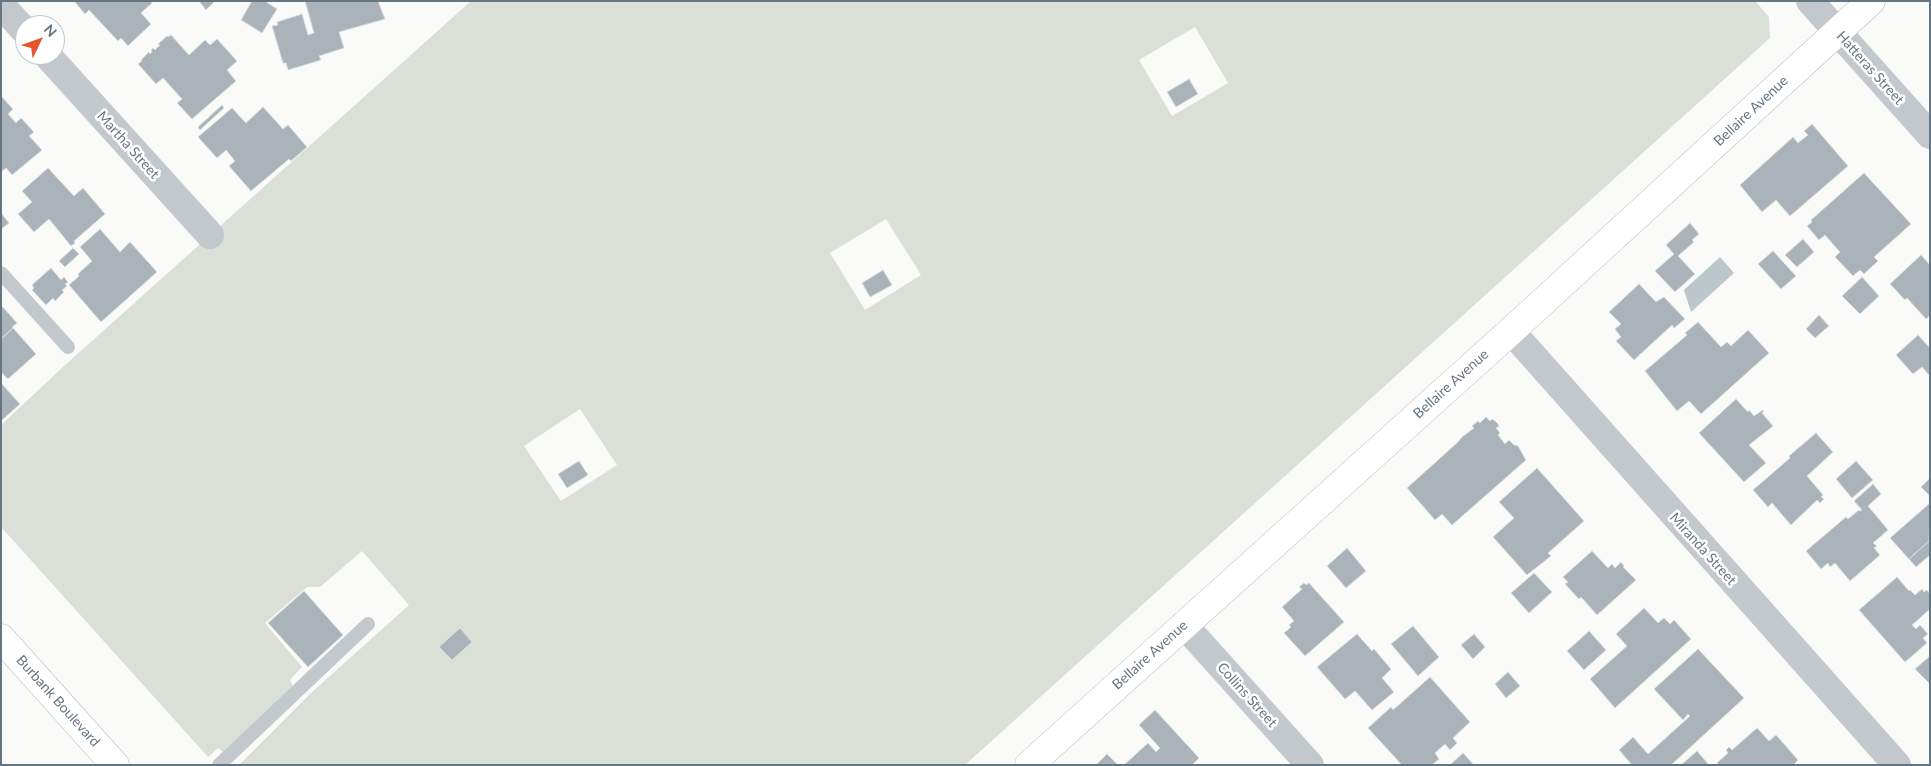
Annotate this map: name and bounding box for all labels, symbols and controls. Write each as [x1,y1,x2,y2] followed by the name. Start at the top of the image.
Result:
[15,15,65,65] north arrow
[41,21,61,40] text: N
[1833,28,1907,108] street label: Hatteras Street
[1710,72,1792,150] street label: Bellaire Avenue
[93,108,163,182] street label: Martha Street
[1410,346,1492,422] street label: Bellaire Avenue
[1666,509,1740,589] street label: Miranda Street
[1109,617,1191,693] street label: Bellaire Avenue
[13,652,103,750] street label: Burbank Boulevard
[1214,659,1280,731] street label: Collins Street

